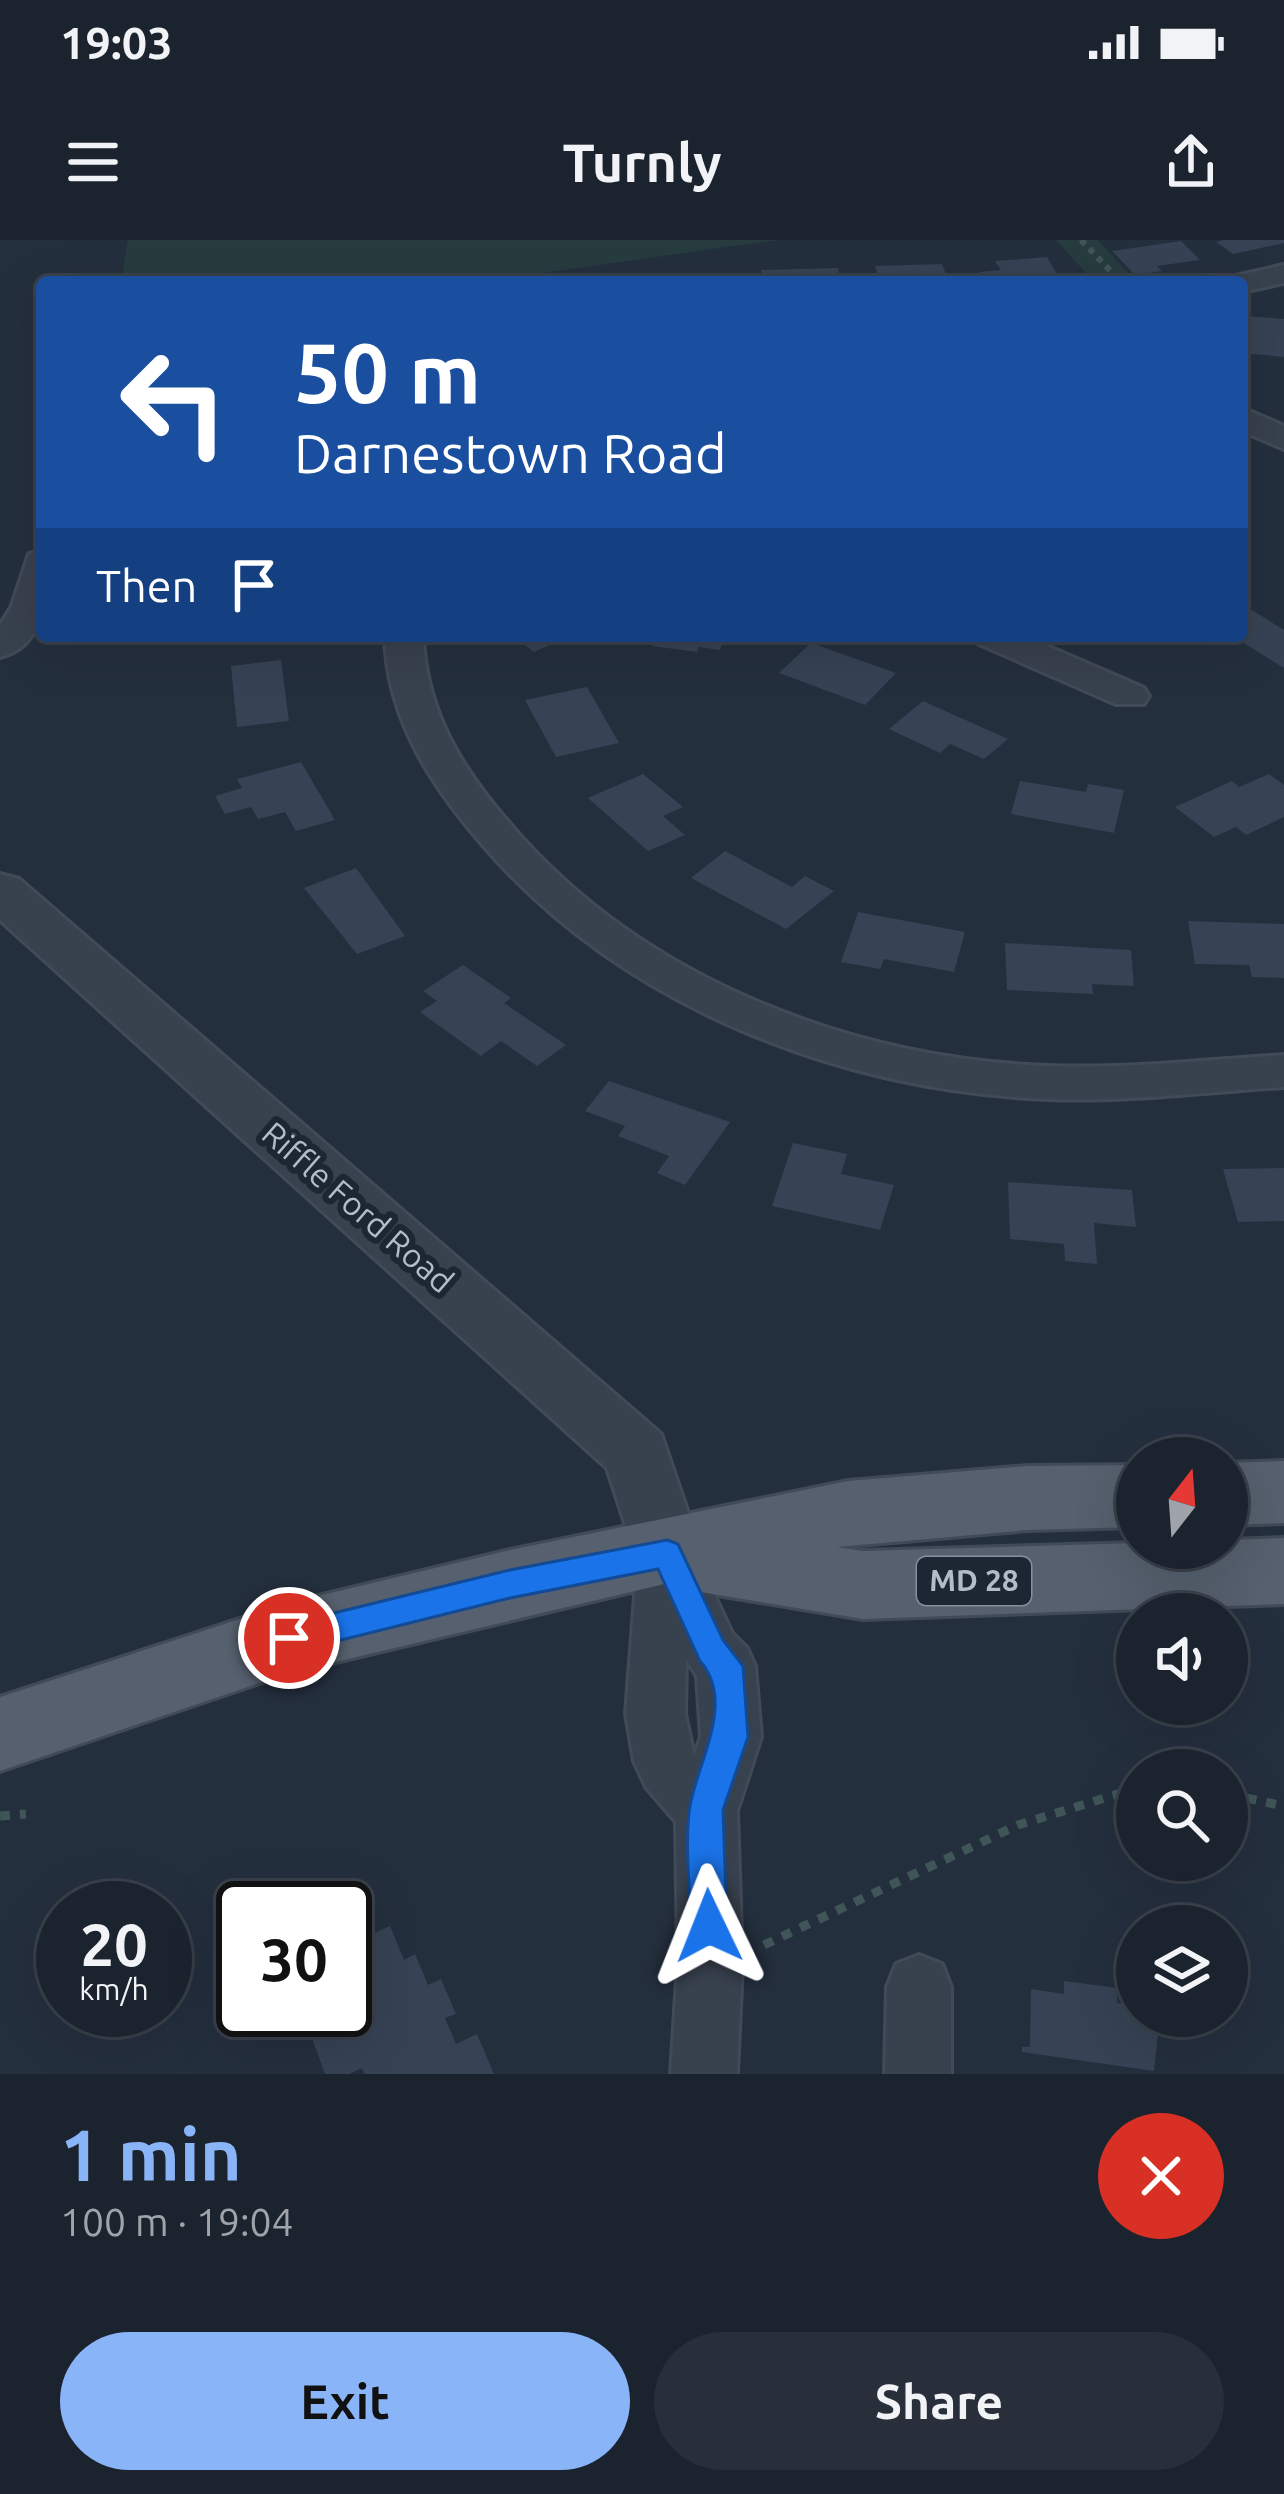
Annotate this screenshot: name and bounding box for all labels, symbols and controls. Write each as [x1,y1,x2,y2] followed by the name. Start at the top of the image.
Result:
[60,17,173,68] text: 19:03
[60,129,126,195] icon: menu
[1158,129,1224,195] icon: share
[562,132,722,192] text: Turnly
[96,324,252,480] icon: left
[294,325,481,419] text: 50 m
[294,423,727,483] text: Darnestown Road
[221,552,287,618] icon: arrive
[96,560,197,611] text: Then
[256,1114,461,1299] street label: Riffle Ford Road
[1116,1437,1248,1569] north arrow
[1116,1437,1248,2037] map controls
[917,1557,1031,1605] road number: MD 28
[238,1587,340,1689] pin
[1116,1593,1248,1725] button: sound
[256,1605,322,1671] icon: arrive
[1116,1749,1248,1881] button: search
[646,1863,772,1989] position arrow
[216,1881,372,2037] speed limit sign: 30
[1116,1905,1248,2037] button: layers
[80,1910,148,1977] text: 20
[79,1972,149,2006] text: km/h
[1098,2113,1224,2239] button: close
[60,2114,242,2195] text: 1 min
[60,2200,294,2243] text: 100 m · 19:04
[60,2332,630,2470] button: Exit
[654,2332,1224,2470] button: Share

